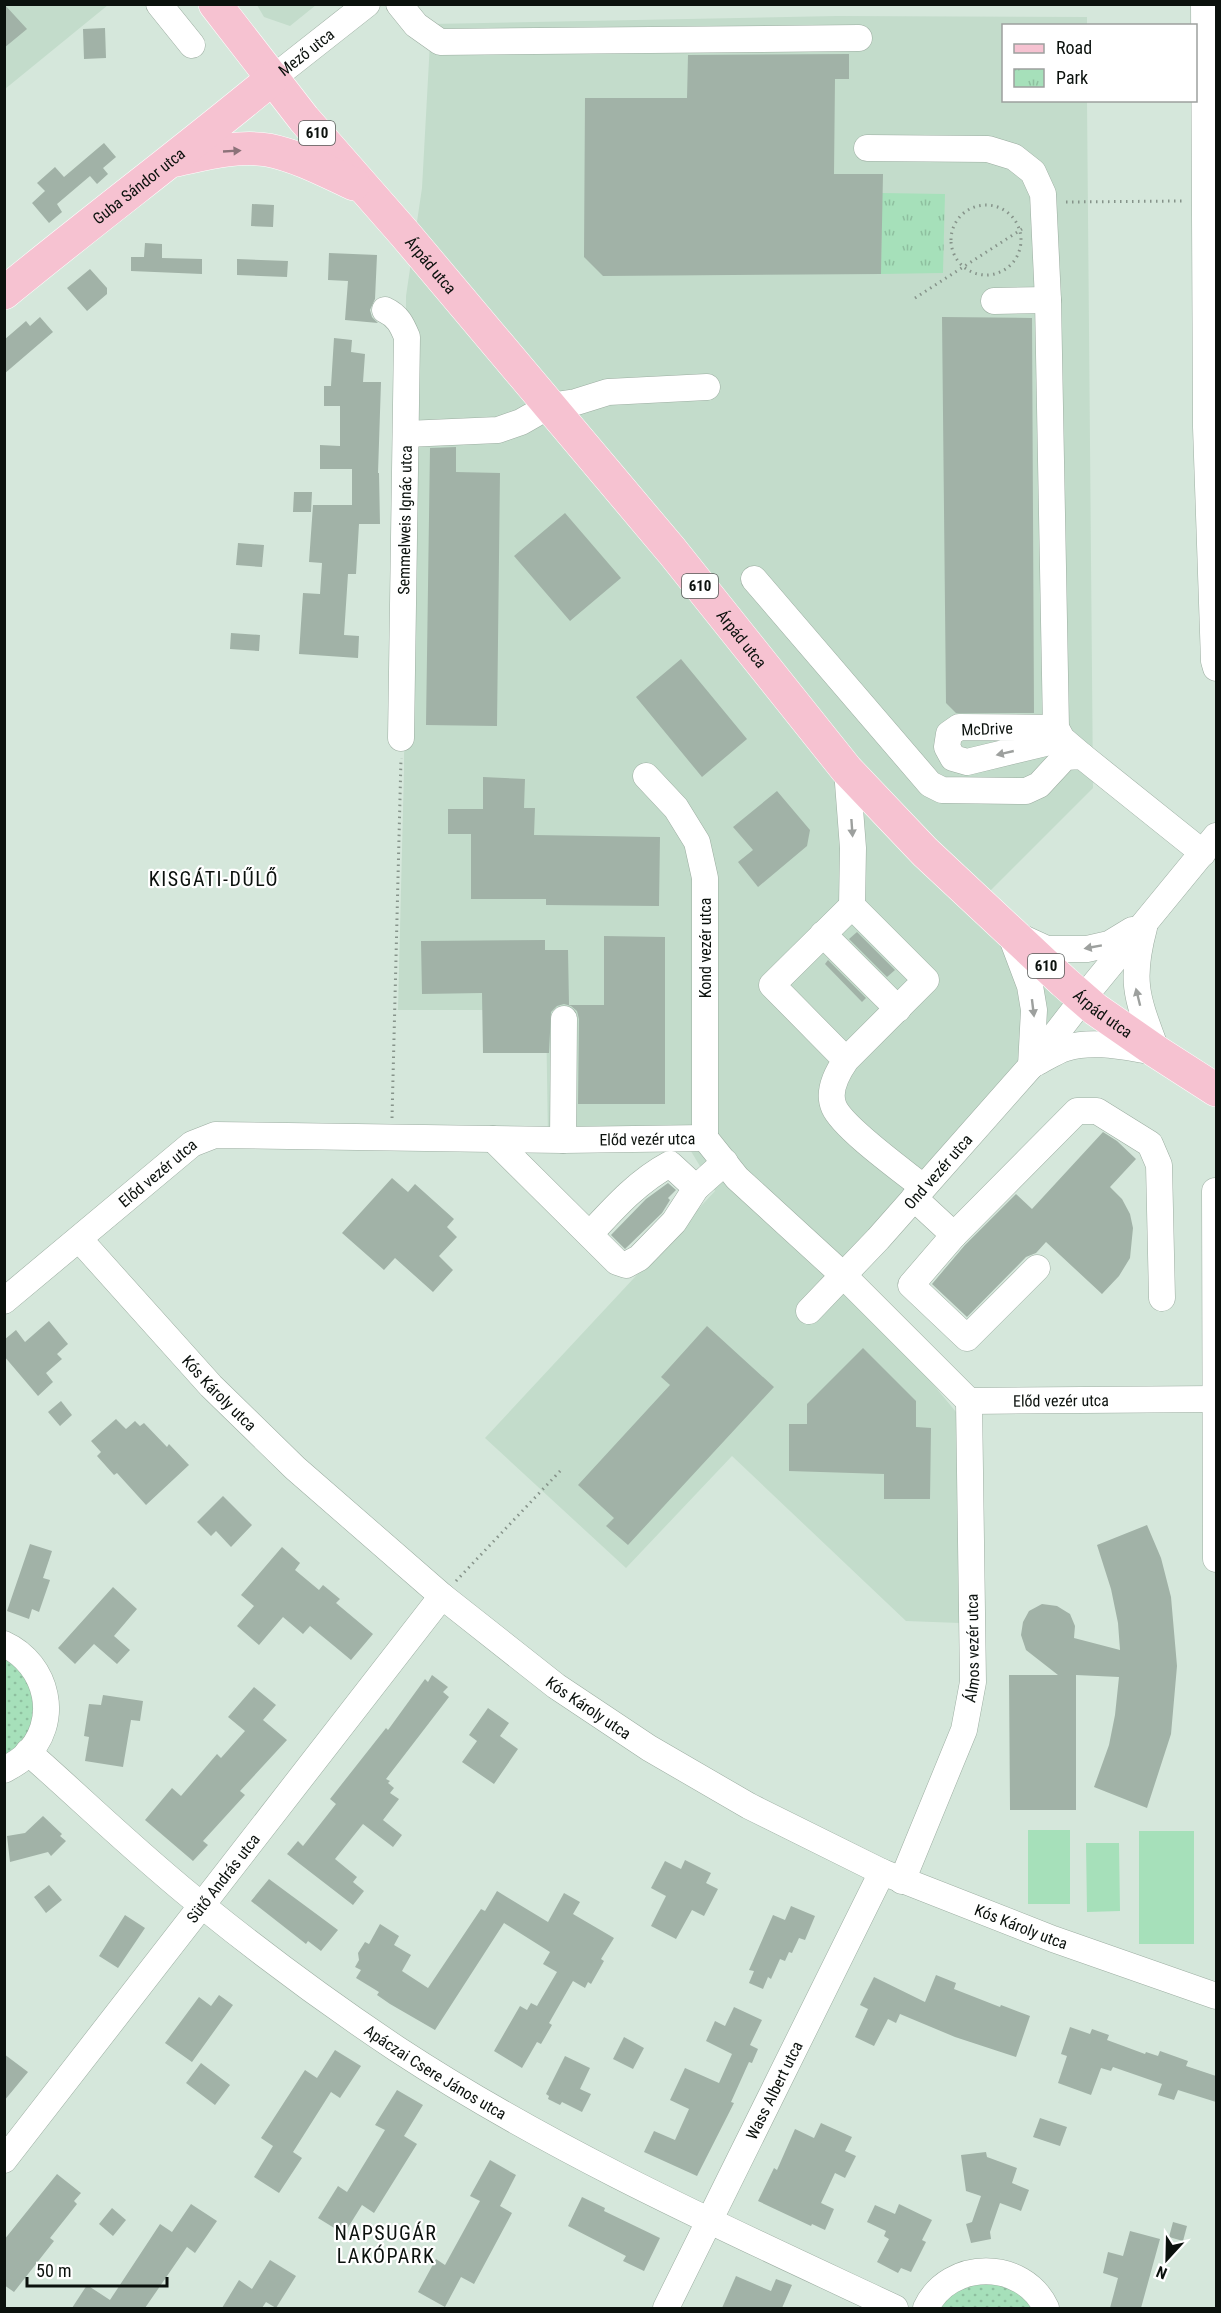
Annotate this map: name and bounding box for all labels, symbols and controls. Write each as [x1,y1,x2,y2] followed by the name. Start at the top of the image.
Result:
[274,24,338,80] street label: Mező utca
[1002,24,1197,102] legend
[1056,37,1092,58] text: Road
[1056,67,1088,88] text: Park
[299,121,335,145] road number: 610
[89,144,188,228] street label: Guba Sándor utca
[222,146,241,155] one-way arrow
[402,233,460,298] street label: Árpád utca
[394,445,416,595] street label: Semmelweis Ignác utca
[682,574,718,598] road number: 610
[713,606,771,671] street label: Árpád utca
[961,719,1013,739] street label: McDrive
[995,749,1014,758] one-way arrow
[847,819,856,838] one-way arrow
[149,867,279,891] district label: KISGÁTI-DŰLŐ
[696,898,715,998] street label: Kond vezér utca
[1084,943,1103,952] one-way arrow
[1028,954,1064,978] road number: 610
[1070,985,1136,1042] street label: Árpád utca
[1133,988,1143,1006] one-way arrow
[1029,999,1038,1018] one-way arrow
[599,1129,695,1149] street label: Előd vezér utca
[900,1130,976,1213] street label: Ond vezér utca
[115,1135,200,1211] street label: Előd vezér utca
[178,1351,261,1435] street label: Kós Károly utca
[1013,1390,1109,1410] street label: Előd vezér utca
[960,1594,983,1704] street label: Álmos vezér utca
[542,1672,635,1743] street label: Kós Károly utca
[182,1830,264,1927] street label: Sütő András utca
[972,1900,1070,1953] street label: Kós Károly utca
[361,2020,510,2123] street label: Apáczai Csere János utca
[742,2038,806,2143] street label: Wass Albert utca
[335,2221,437,2268] district label: NAPSUGÁR LAKÓPARK
[1137,2229,1197,2289] north arrow
[27,2250,166,2288] scale bar
[36,2260,71,2281] text: 50 m
[1153,2262,1170,2283] text: N

